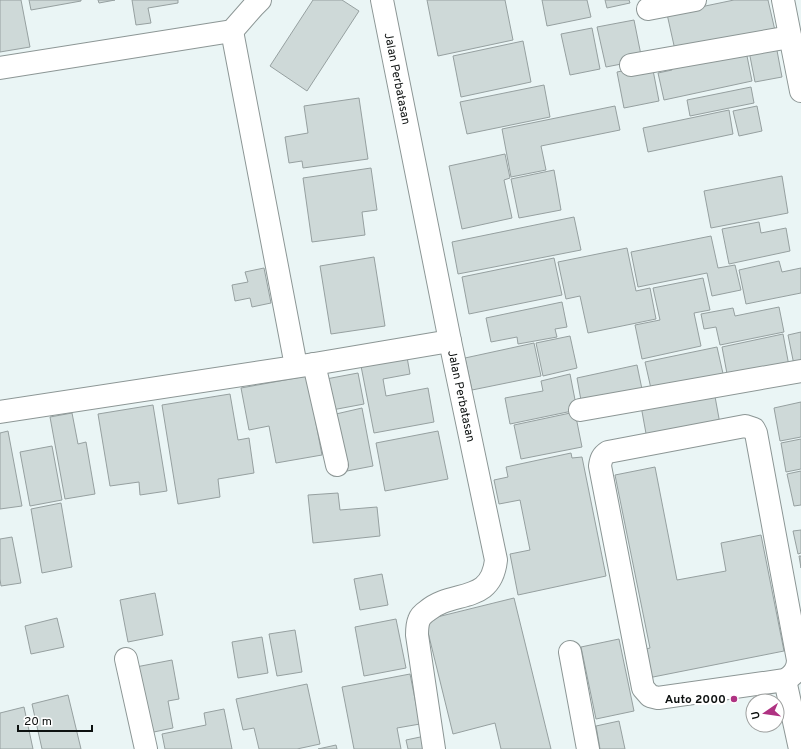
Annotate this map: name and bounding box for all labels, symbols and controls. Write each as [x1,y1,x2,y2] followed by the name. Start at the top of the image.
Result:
[380,31,414,126] street label: Jalan Perbatasan
[443,349,478,444] street label: Jalan Perbatasan
[665,692,726,708] place label: Auto 2000
[745,693,785,733] north arrow
[729,694,739,704] marker: Auto 2000
[18,707,92,733] scale bar
[749,710,764,720] text: U
[24,714,52,730] text: 20 m

